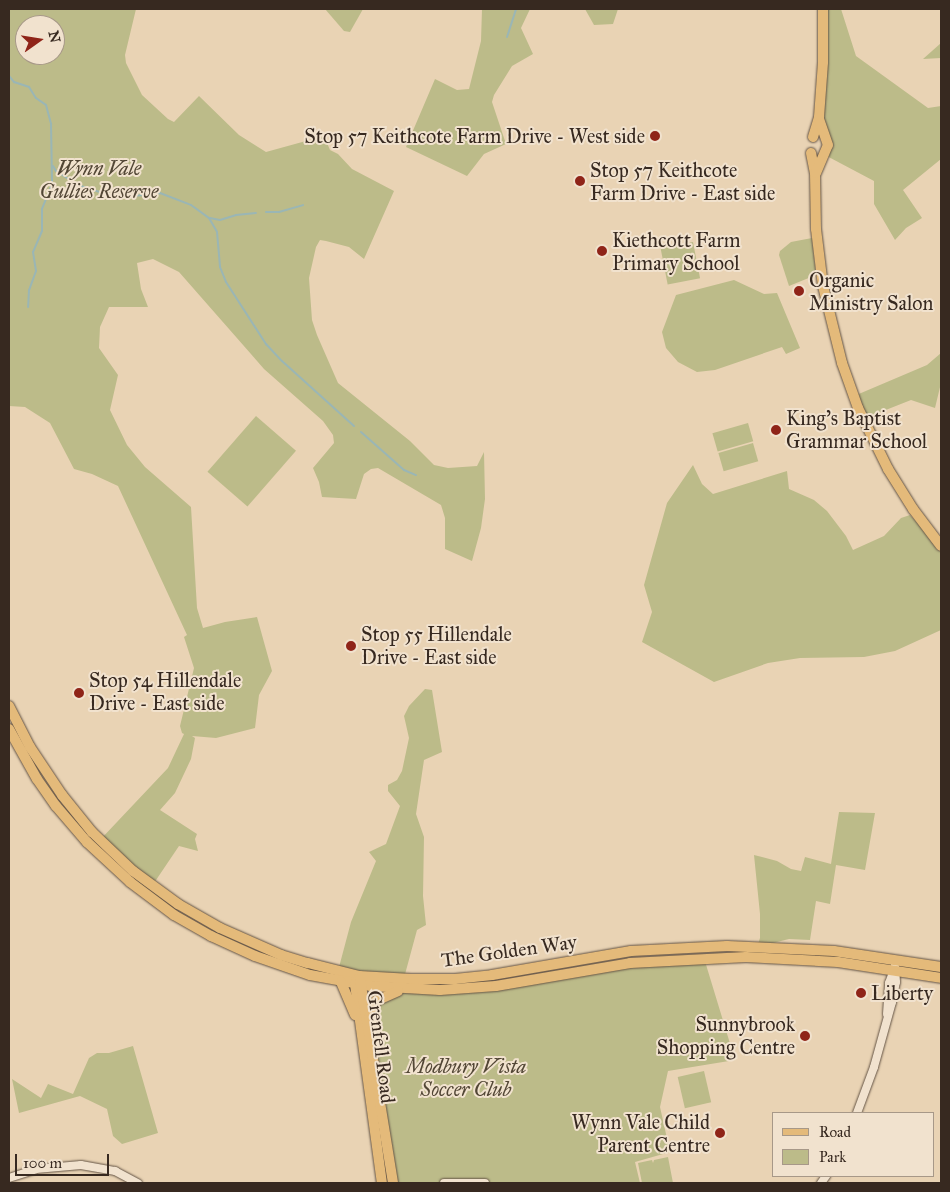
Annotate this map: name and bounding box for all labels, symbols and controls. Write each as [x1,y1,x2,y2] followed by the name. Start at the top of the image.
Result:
[15,15,65,65] north arrow
[45,29,64,44] text: N
[304,124,645,148] place label: Stop 57 Keithcote Farm Drive - West side
[649,130,661,142] marker: Stop 57 Keithcote Farm Drive - West side
[40,156,158,203] park label: Wynn Vale Gullies Reserve
[590,158,775,205] place label: Stop 57 Keithcote Farm Drive - East side
[574,175,586,187] marker: Stop 57 Keithcote Farm Drive - East side
[612,228,741,275] place label: Kiethcott Farm Primary School
[596,245,608,257] marker: Kiethcott Farm Primary School
[809,268,933,315] place label: Organic Ministry Salon
[793,285,805,297] marker: Organic Ministry Salon
[786,406,927,453] place label: King's Baptist Grammar School
[770,424,782,436] marker: King's Baptist Grammar School
[361,622,512,669] place label: Stop 55 Hillendale Drive - East side
[345,640,357,652] marker: Stop 55 Hillendale Drive - East side
[89,669,241,716] place label: Stop 54 Hillendale Drive - East side
[73,687,85,699] marker: Stop 54 Hillendale Drive - East side
[440,930,578,972] street label: The Golden Way
[871,981,933,1005] place label: Liberty
[855,987,867,999] marker: Liberty
[362,989,400,1105] street label: Grenfell Road
[657,1012,795,1059] place label: Sunnybrook Shopping Centre
[799,1030,811,1042] marker: Sunnybrook Shopping Centre
[406,1054,526,1101] park label: Modbury Vista Soccer Club
[572,1110,710,1157] place label: Wynn Vale Child Parent Centre
[772,1112,935,1177] legend
[819,1123,851,1141] text: Road
[714,1127,726,1139] marker: Wynn Vale Child Parent Centre
[18,1144,111,1176] scale bar
[819,1148,846,1166] text: Park
[23,1154,62,1172] text: 100 m

